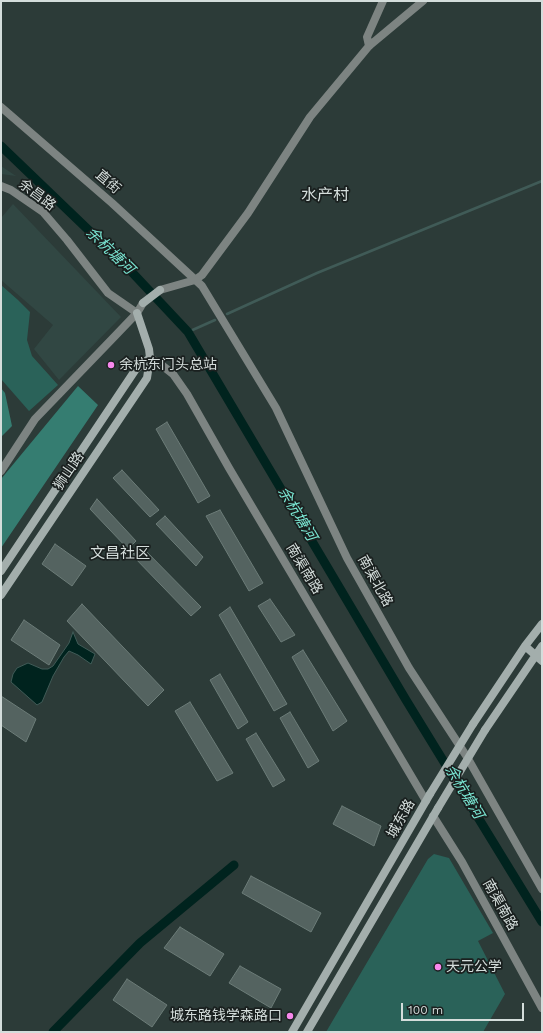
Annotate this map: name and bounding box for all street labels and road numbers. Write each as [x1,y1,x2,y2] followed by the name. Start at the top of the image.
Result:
[92,166,124,198] street label: 直街
[15,176,59,214] street label: 余昌路
[50,449,88,493] street label: 狮山路
[282,541,326,597] street label: 南渠南路
[354,552,396,610] street label: 南渠北路
[383,797,419,841] street label: 城东路
[479,876,521,934] street label: 南渠南路

